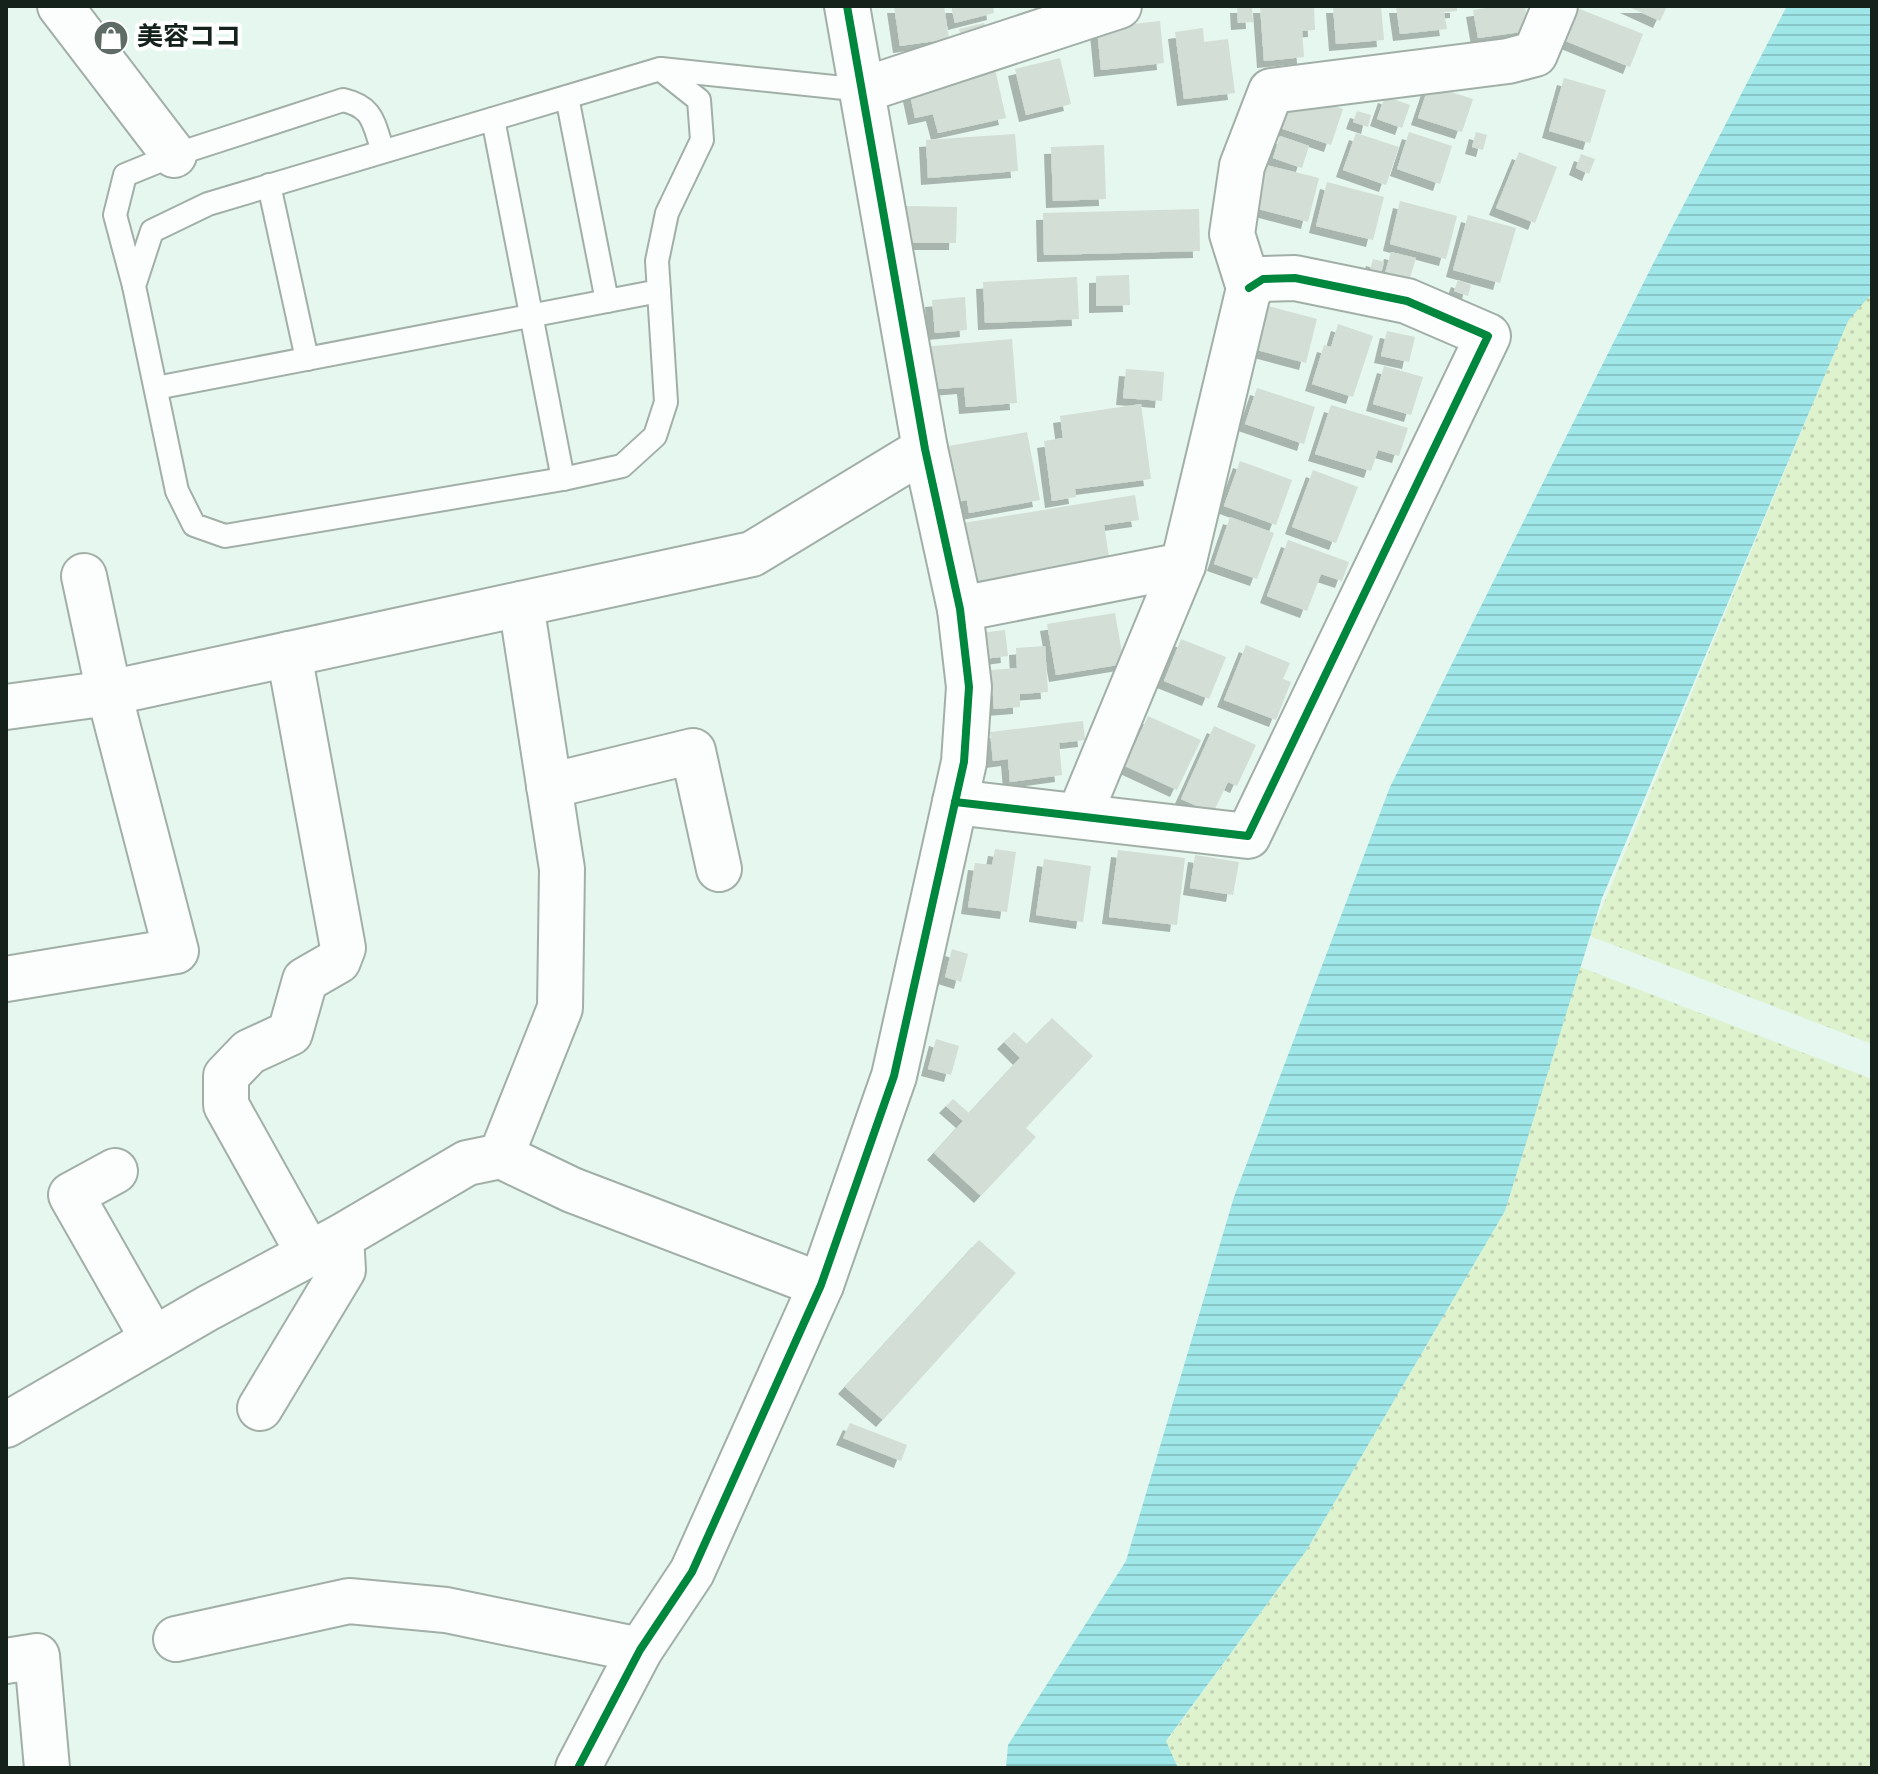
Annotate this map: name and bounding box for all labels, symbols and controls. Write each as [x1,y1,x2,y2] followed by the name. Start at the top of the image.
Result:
[92,19,130,57] shop icon: 美容ココ
[137,22,241,55] place label: 美容ココ

